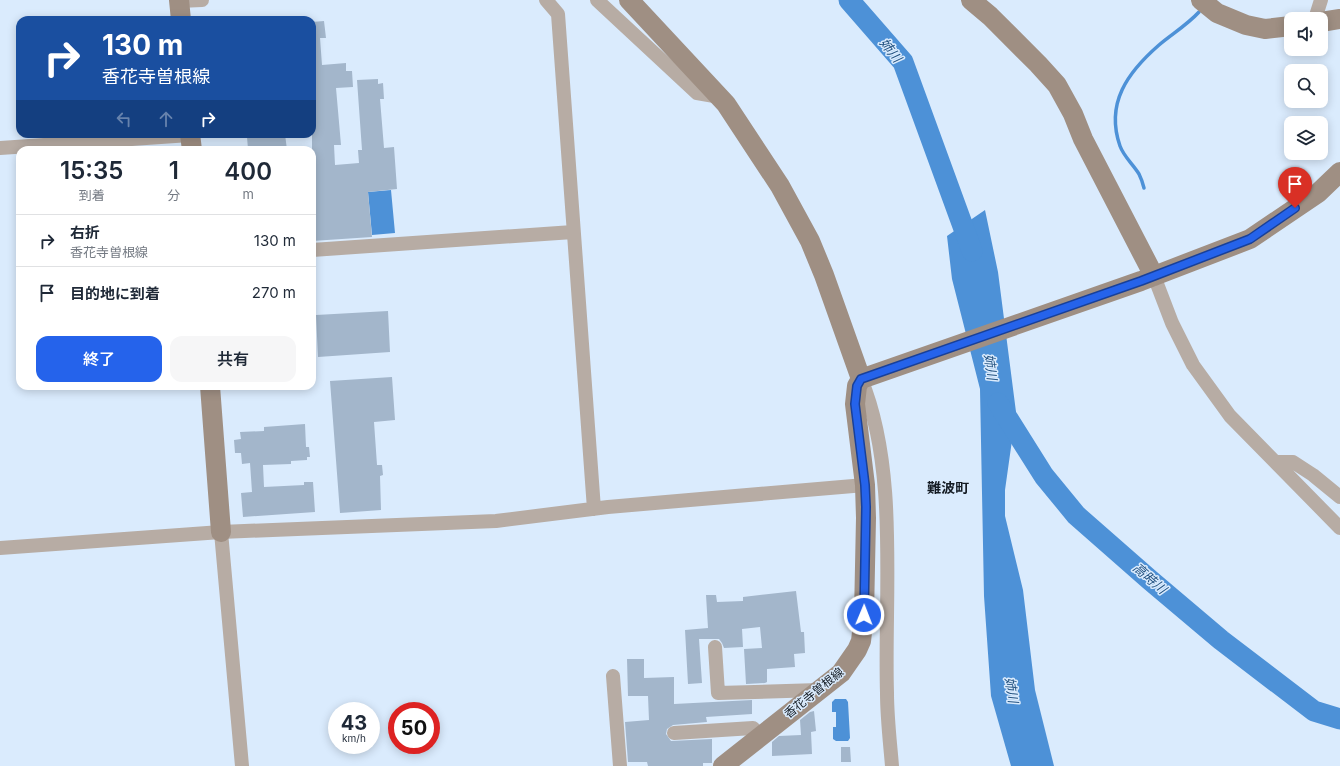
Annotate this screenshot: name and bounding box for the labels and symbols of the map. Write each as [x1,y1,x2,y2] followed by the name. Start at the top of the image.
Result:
[877,35,907,67] water label: 姉川
[1278,167,1312,208] pin
[981,353,1001,383] water label: 姉川
[927,479,969,496] district label: 難波町
[1130,559,1171,598] water label: 高時川
[843,594,885,636] position arrow
[781,664,846,721] street label: 香花寺曽根線
[1002,676,1022,706] water label: 姉川
[388,702,440,754] speed limit sign: 50

